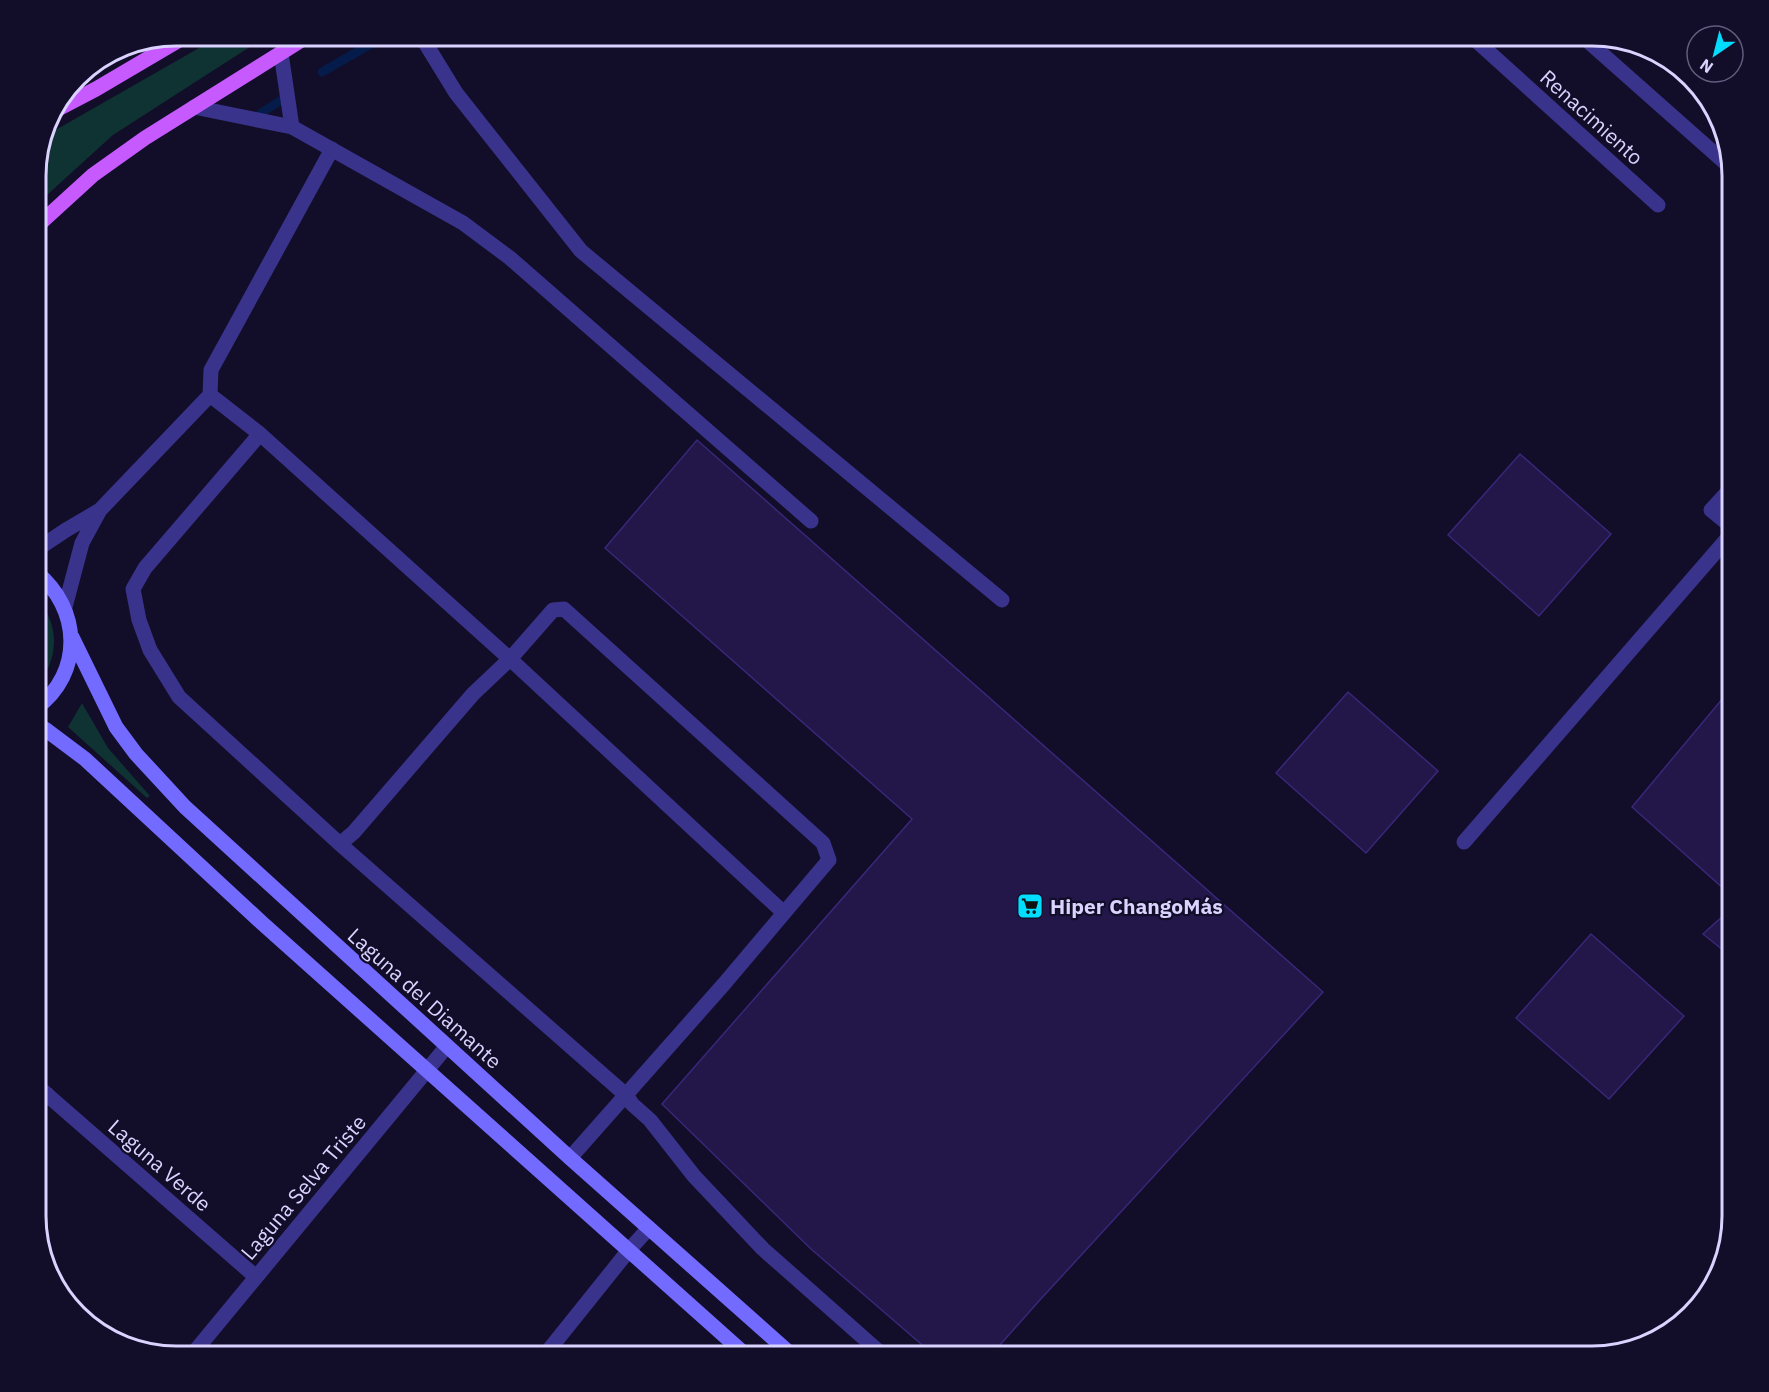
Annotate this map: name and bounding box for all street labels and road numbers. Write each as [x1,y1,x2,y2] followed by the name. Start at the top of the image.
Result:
[1534,63,1650,171] street label: Renacimiento
[342,921,508,1075] street label: Laguna del Diamante
[234,1109,372,1265] street label: Laguna Selva Triste
[103,1113,217,1217] street label: Laguna Verde

